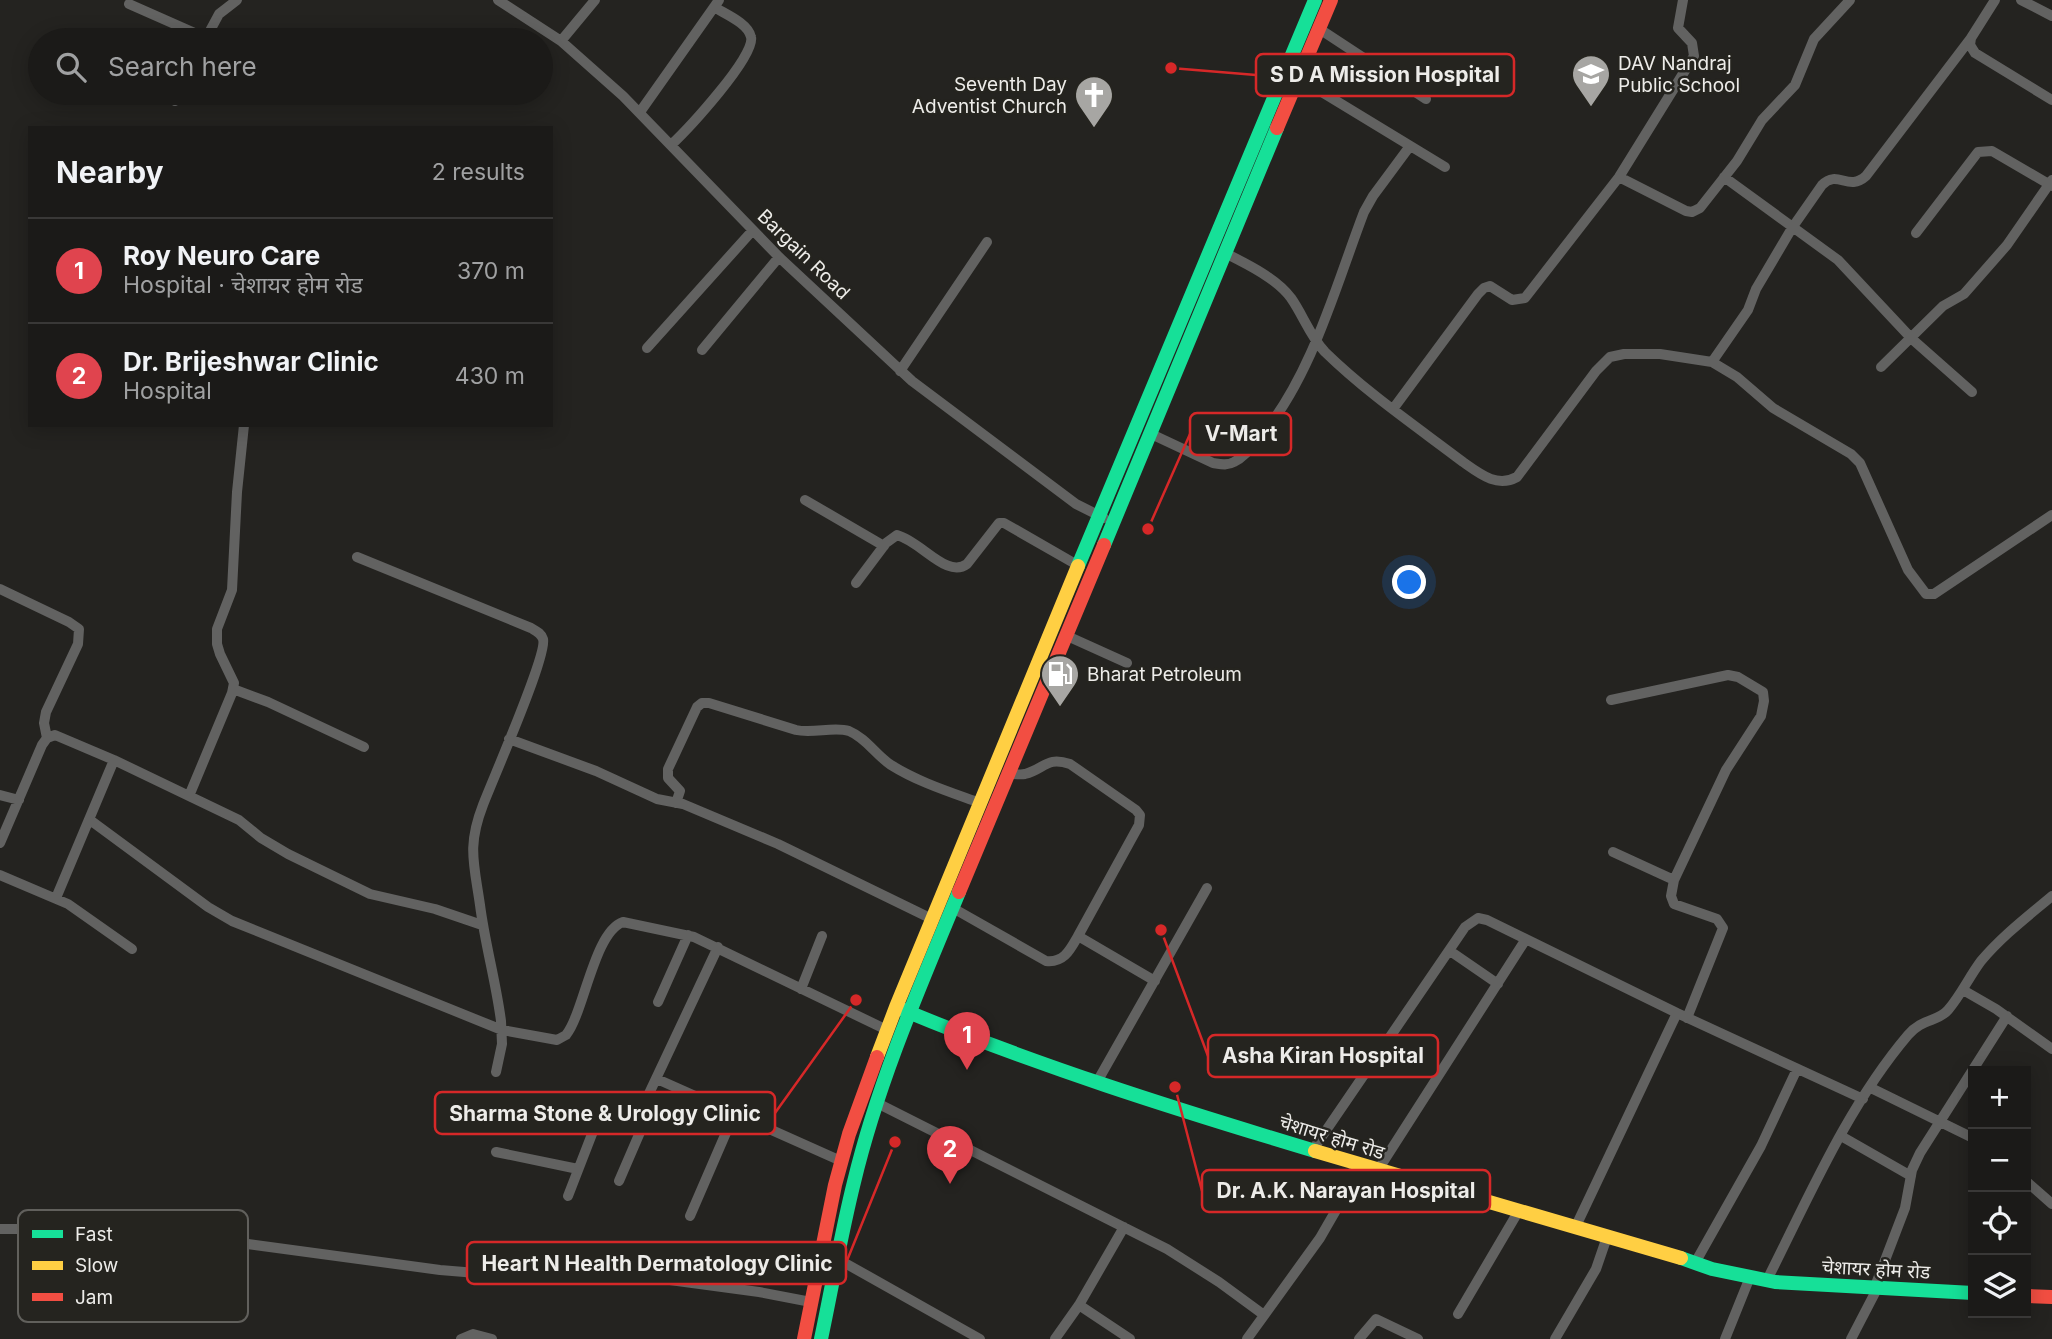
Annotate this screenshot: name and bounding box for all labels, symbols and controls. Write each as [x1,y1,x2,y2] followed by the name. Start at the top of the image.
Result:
[28,28,553,105] search box
[52,48,90,86] icon: search
[108,51,257,82] text: Search here
[1618,52,1740,97] place label: DAV Nandraj Public School
[1570,53,1612,108] school or university icon: DAV Nandraj Public School
[1256,54,1514,96] callout: S D A Mission Hospital
[1270,62,1500,87] text: S D A Mission Hospital
[912,73,1067,118] place label: Seventh Day Adventist Church
[1073,74,1115,129] church icon: Seventh Day Adventist Church
[56,154,164,190] text: Nearby
[432,158,525,186] text: 2 results
[753,205,855,304] street label: Bargain Road
[123,240,320,271] text: Roy Neuro Care
[74,257,84,285] text: 1
[457,257,525,285] text: 370 m
[123,271,363,299] text: Hospital · चेशायर होम रोड
[123,346,379,377] text: Dr. Brijeshwar Clinic
[72,362,86,390] text: 2
[455,362,525,390] text: 430 m
[123,377,212,405] text: Hospital
[1190,413,1291,455] callout: V-Mart
[1205,421,1278,446] text: V-Mart
[1392,565,1426,599] your location
[1039,653,1081,708] fuel station icon: Bharat Petroleum
[1087,663,1242,686] place label: Bharat Petroleum
[944,1012,990,1070] pin: 1
[1208,1035,1438,1077] callout: Asha Kiran Hospital
[1222,1043,1424,1068] text: Asha Kiran Hospital
[1968,1066,2031,1318] map controls
[1968,1066,2031,1129] button: +
[435,1092,775,1134] callout: Sharma Stone & Urology Clinic
[449,1101,761,1126] text: Sharma Stone & Urology Clinic
[1277,1111,1388,1165] street label: चेशायर होम रोड
[927,1126,973,1184] pin: 2
[1968,1129,2031,1192] button: −
[1202,1170,1490,1212] callout: Dr. A.K. Narayan Hospital
[1217,1178,1475,1203] text: Dr. A.K. Narayan Hospital
[1968,1192,2031,1255] button: locate
[18,1210,248,1322] legend
[75,1223,113,1246] text: Fast
[467,1242,846,1284] callout: Heart N Health Dermatology Clinic
[481,1251,833,1276] text: Heart N Health Dermatology Clinic
[75,1254,118,1277] text: Slow
[1821,1255,1932,1284] street label: चेशायर होम रोड
[1968,1255,2031,1318] button: layers
[75,1286,113,1309] text: Jam

